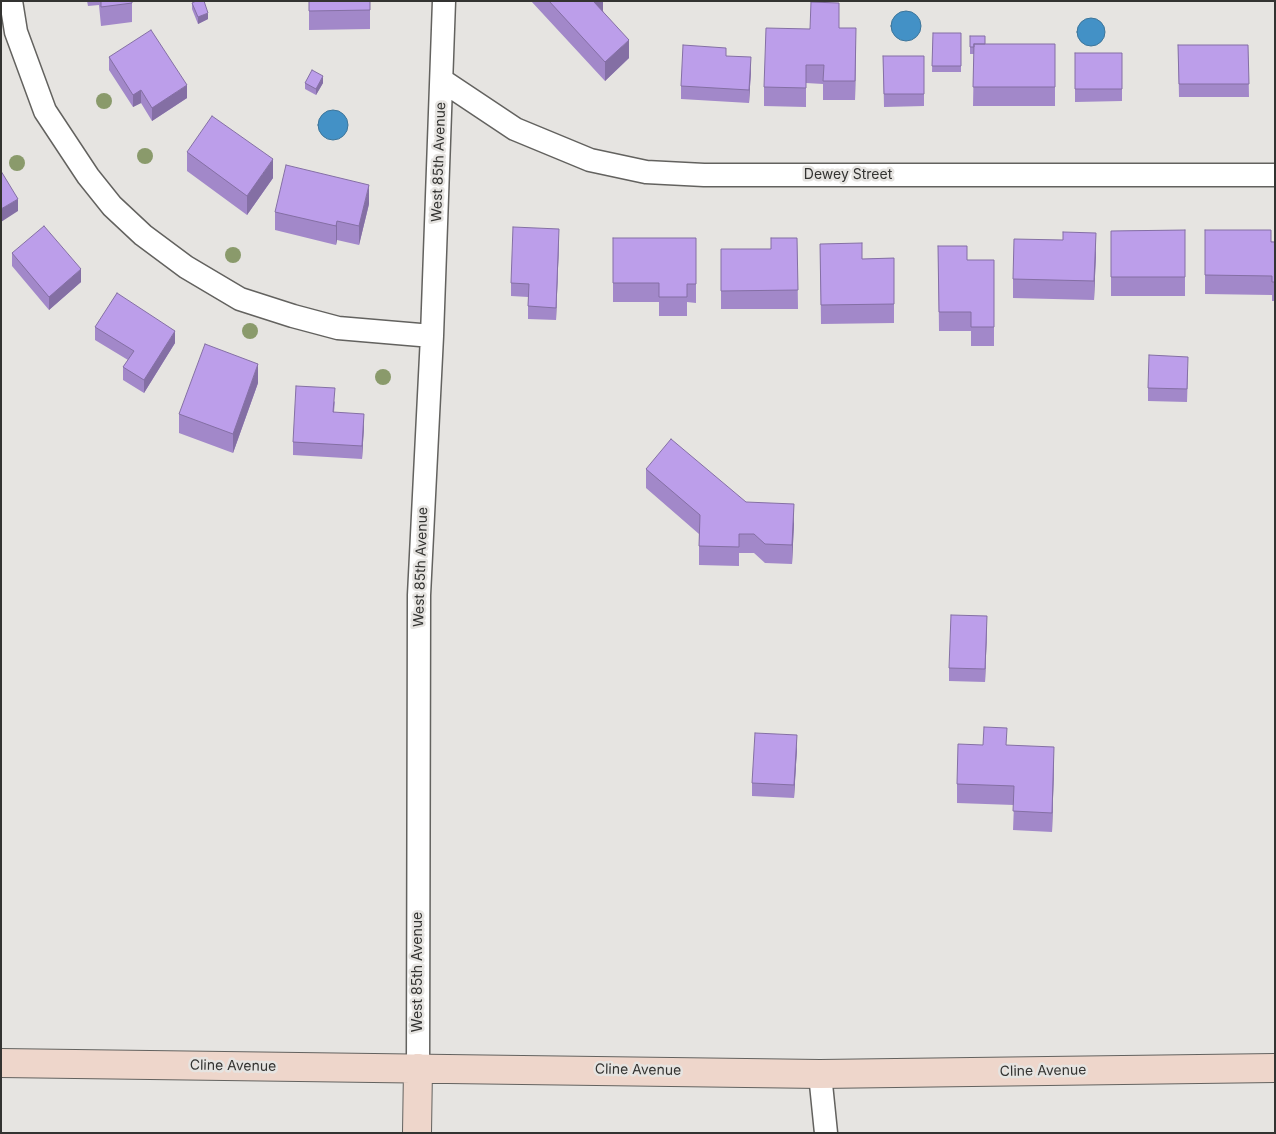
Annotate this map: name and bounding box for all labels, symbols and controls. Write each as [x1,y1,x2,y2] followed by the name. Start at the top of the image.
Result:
[429,102,449,222] street label: West 85th Avenue
[804,167,892,183] street label: Dewey Street
[411,507,431,627] street label: West 85th Avenue
[410,912,426,1032] street label: West 85th Avenue
[190,1057,276,1075] street label: Cline Avenue
[595,1061,681,1079] street label: Cline Avenue
[1000,1062,1086,1080] street label: Cline Avenue

